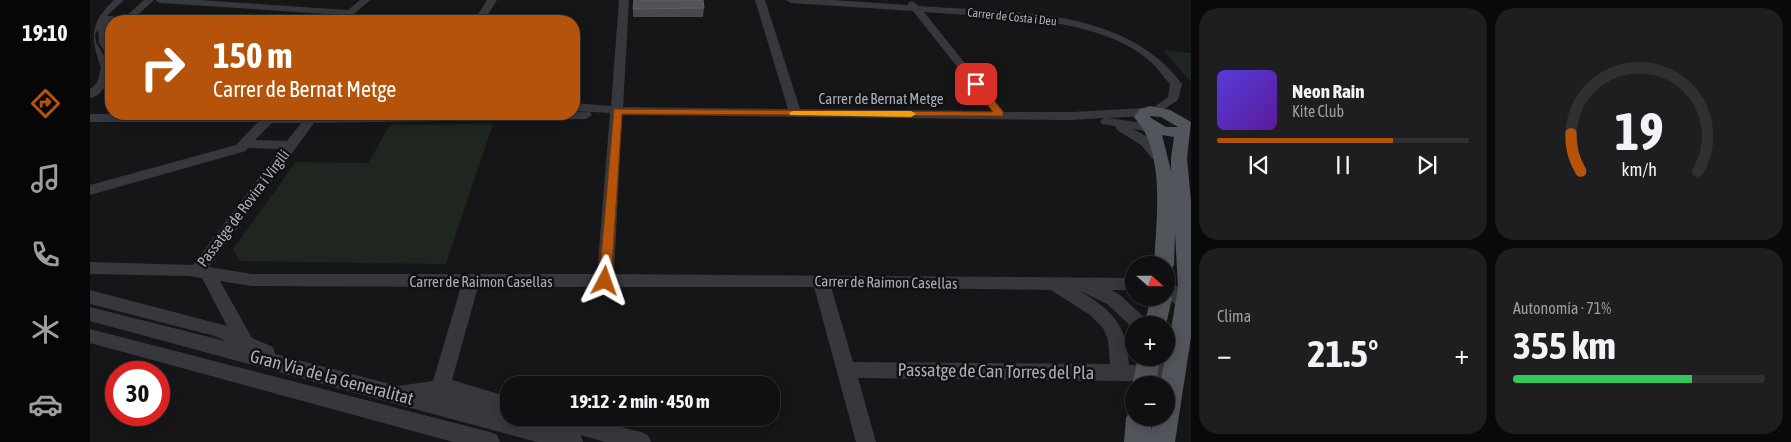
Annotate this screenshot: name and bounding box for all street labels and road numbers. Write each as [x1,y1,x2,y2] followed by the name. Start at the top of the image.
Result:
[967,5,1058,29] street label: Carrer de Costa i Deu
[819,90,944,107] street label: Carrer de Bernat Metge
[194,146,292,270] street label: Passatge de Rovira i Virgili
[814,272,958,292] street label: Carrer de Raimon Casellas
[410,273,553,290] street label: Carrer de Raimon Casellas
[248,345,416,409] street label: Gran Via de la Generalitat
[897,359,1095,383] street label: Passatge de Can Torres del Pla

